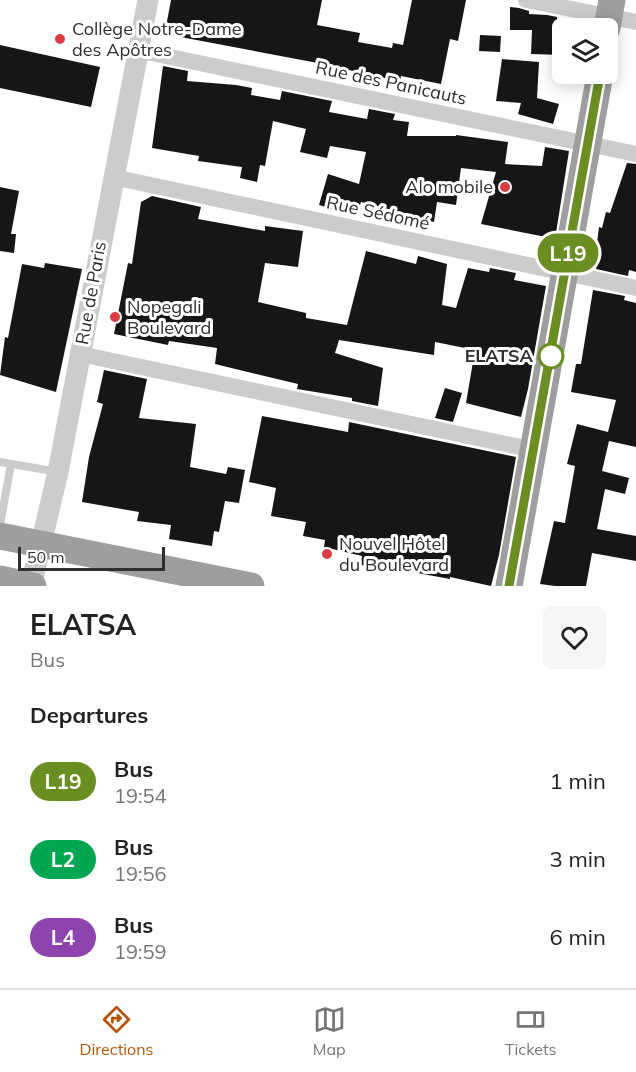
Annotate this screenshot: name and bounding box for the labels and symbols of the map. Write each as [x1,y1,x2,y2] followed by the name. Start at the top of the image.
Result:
[72,17,242,61] place label: Collège Notre-Dame des Apôtres
[53,32,67,46] marker: Collège Notre-Dame des Apôtres
[314,55,469,110] street label: Rue des Panicauts
[405,175,493,198] place label: Alo mobile
[498,180,512,194] marker: Alo mobile
[324,190,432,235] street label: Rue Sédomé
[534,234,602,272] line badge: L19
[70,239,111,346] street label: Rue de Paris
[127,295,211,339] place label: Nopegali Boulevard
[108,310,122,324] marker: Nopegali Boulevard
[538,343,564,369] marker: ELATSA
[465,344,533,367] place label: ELATSA
[339,532,449,576] place label: Nouvel Hôtel du Boulevard
[18,544,165,572] scale bar
[320,547,334,561] marker: Nouvel Hôtel du Boulevard

